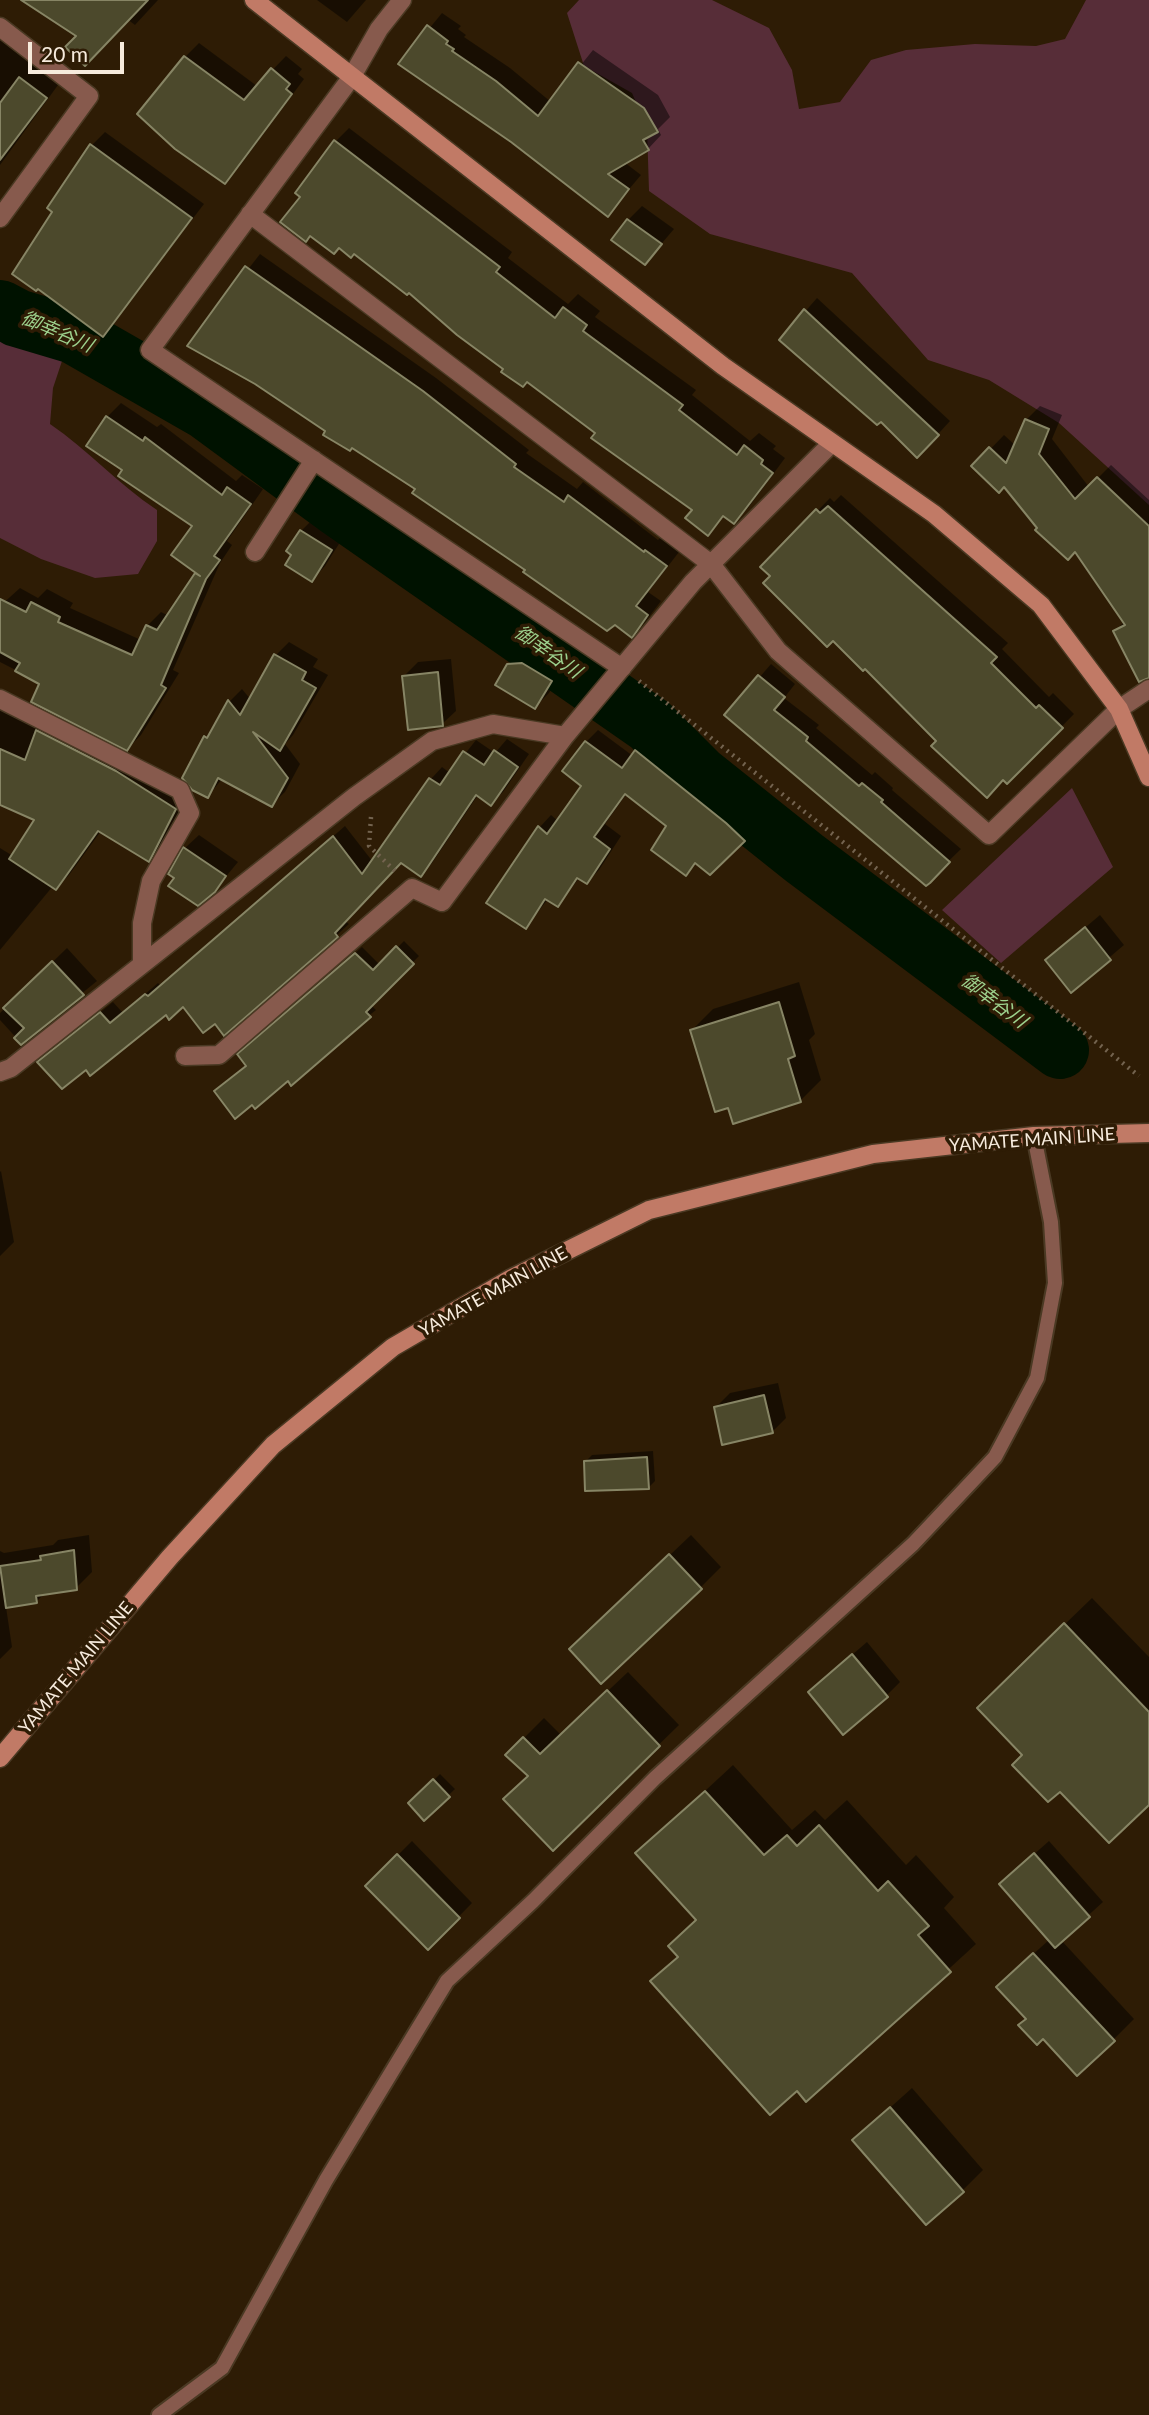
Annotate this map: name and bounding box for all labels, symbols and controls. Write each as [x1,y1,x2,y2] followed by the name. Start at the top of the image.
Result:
[32,28,128,72] scale bar
[41,41,88,66] text: 20 m
[18,307,96,357] water label: 御幸谷川
[510,621,586,683] water label: 御幸谷川
[957,969,1031,1033] water label: 御幸谷川
[948,1123,1116,1157] street label: YAMATE MAIN LINE
[415,1242,571,1342] street label: YAMATE MAIN LINE
[14,1597,138,1739] street label: YAMATE MAIN LINE

